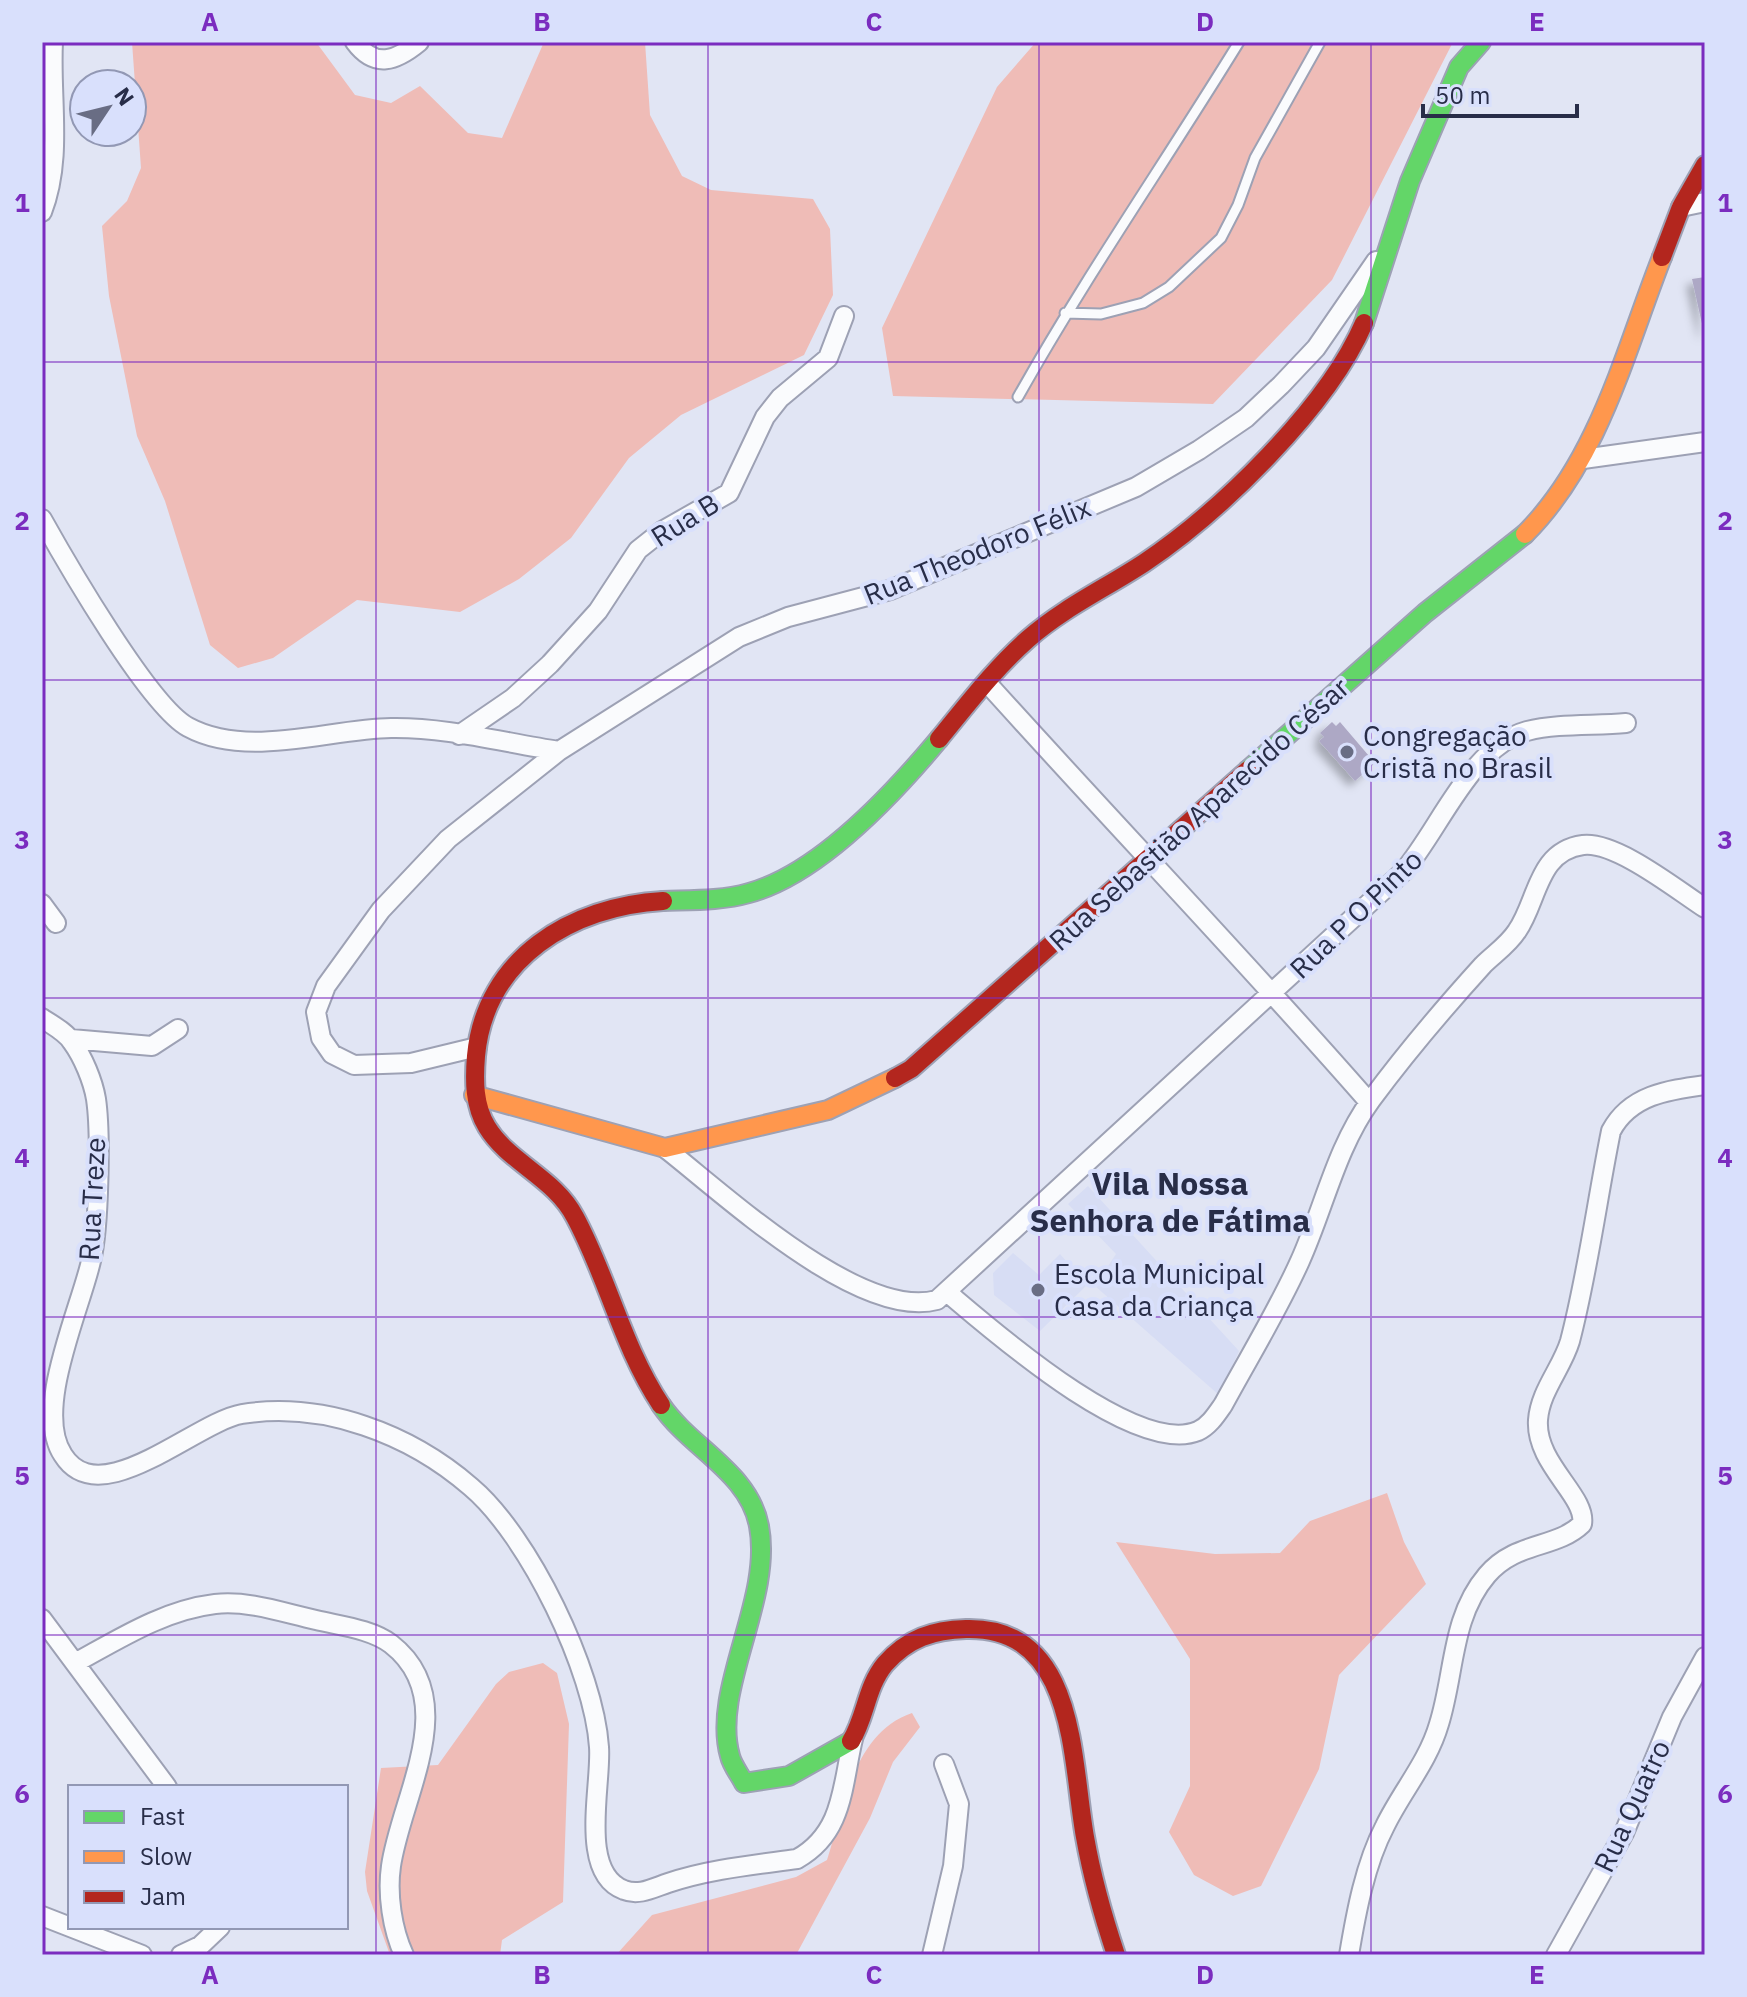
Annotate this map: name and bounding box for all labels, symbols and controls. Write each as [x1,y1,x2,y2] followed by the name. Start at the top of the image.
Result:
[201,4,219,38] text: A
[533,4,551,38] text: B
[866,4,883,38] text: C
[1196,4,1214,38] text: D
[1529,4,1545,38] text: E
[68,68,148,148] north arrow
[1423,68,1577,118] scale bar
[1435,79,1490,111] text: 50 m
[108,81,141,111] text: N
[14,185,30,219] text: 1
[1717,185,1733,219] text: 1
[644,484,726,555] street label: Rua B
[858,488,1096,613] street label: Rua Theodoro Félix
[14,503,30,537] text: 2
[1717,503,1733,537] text: 2
[1041,669,1357,958] street label: Rua Sebastião Aparecido César
[1363,717,1552,786] place label: Congregação Cristã no Brasil
[1338,743,1356,761] marker: Congregação Cristã no Brasil
[14,822,30,856] text: 3
[1717,822,1733,856] text: 3
[1281,841,1430,986] street label: Rua P O Pinto
[70,1136,113,1262] street label: Rua Treze
[14,1140,30,1174] text: 4
[1717,1140,1733,1174] text: 4
[1029,1162,1311,1241] district label: Vila Nossa Senhora de Fátima
[1054,1255,1264,1324] place label: Escola Municipal Casa da Criança
[1029,1281,1047,1299] marker: Escola Municipal Casa da Criança
[14,1458,30,1492] text: 5
[1717,1458,1733,1492] text: 5
[1585,1734,1678,1878] street label: Rua Quatro
[14,1776,30,1810] text: 6
[1717,1776,1733,1810] text: 6
[68,1785,348,1929] legend
[140,1800,185,1832] text: Fast
[140,1840,192,1872] text: Slow
[140,1880,186,1912] text: Jam
[201,1957,219,1991] text: A
[533,1957,551,1991] text: B
[866,1957,883,1991] text: C
[1196,1957,1214,1991] text: D
[1529,1957,1545,1991] text: E

